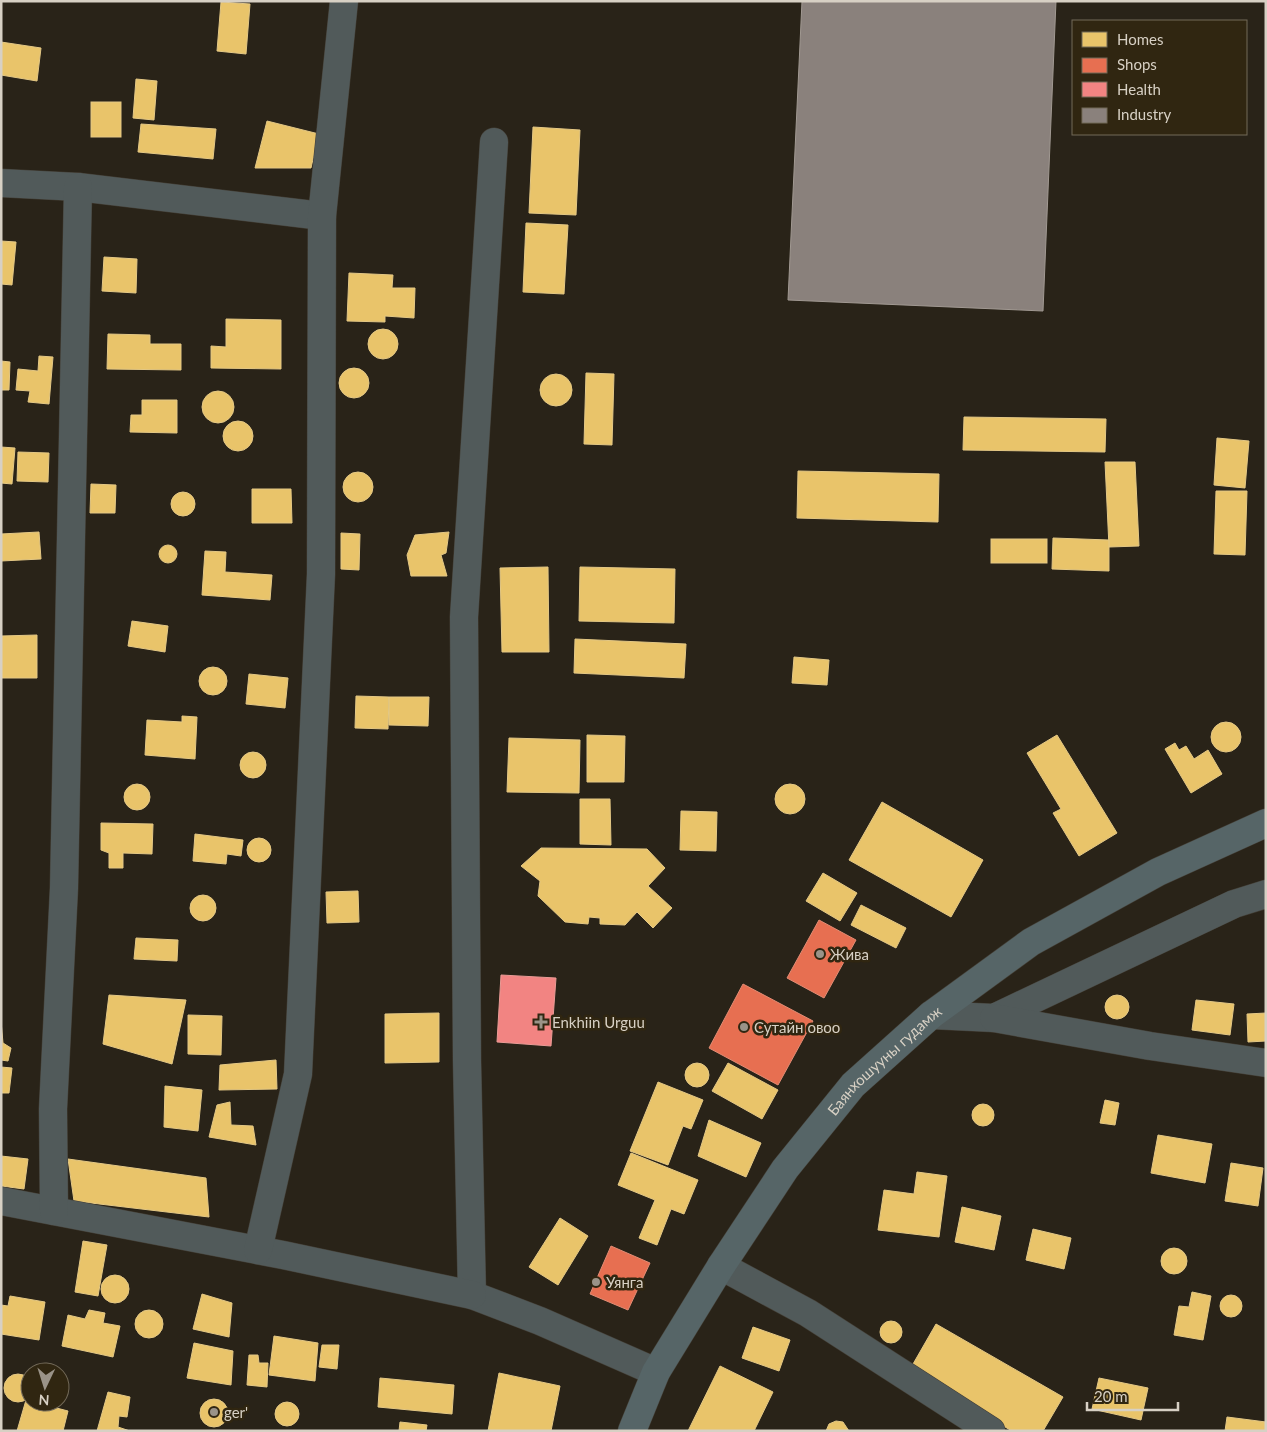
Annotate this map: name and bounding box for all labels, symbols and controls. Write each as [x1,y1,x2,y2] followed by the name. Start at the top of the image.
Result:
[1072,20,1247,135] legend
[1117,30,1163,48] text: Homes
[1117,55,1157,73] text: Shops
[1117,80,1161,98] text: Health
[1117,105,1172,123] text: Industry
[830,945,869,963] place label: Жива
[814,948,826,960] marker: Жива
[823,1001,945,1119] street label: Баянхошууны гудамж
[552,1013,645,1031] place label: Enkhiin Urguu
[534,1015,548,1029] marker: Enkhiin Urguu
[754,1018,840,1036] place label: Сутайн овоо
[738,1021,750,1033] marker: Сутайн овоо
[606,1273,643,1291] place label: Уянга
[590,1276,602,1288] marker: Уянга
[20,1362,70,1412] north arrow
[1087,1380,1178,1412] scale bar
[1094,1387,1128,1405] text: 20 m
[38,1392,50,1409] text: N
[224,1403,248,1421] place label: ger'
[208,1406,220,1418] marker: ger'

